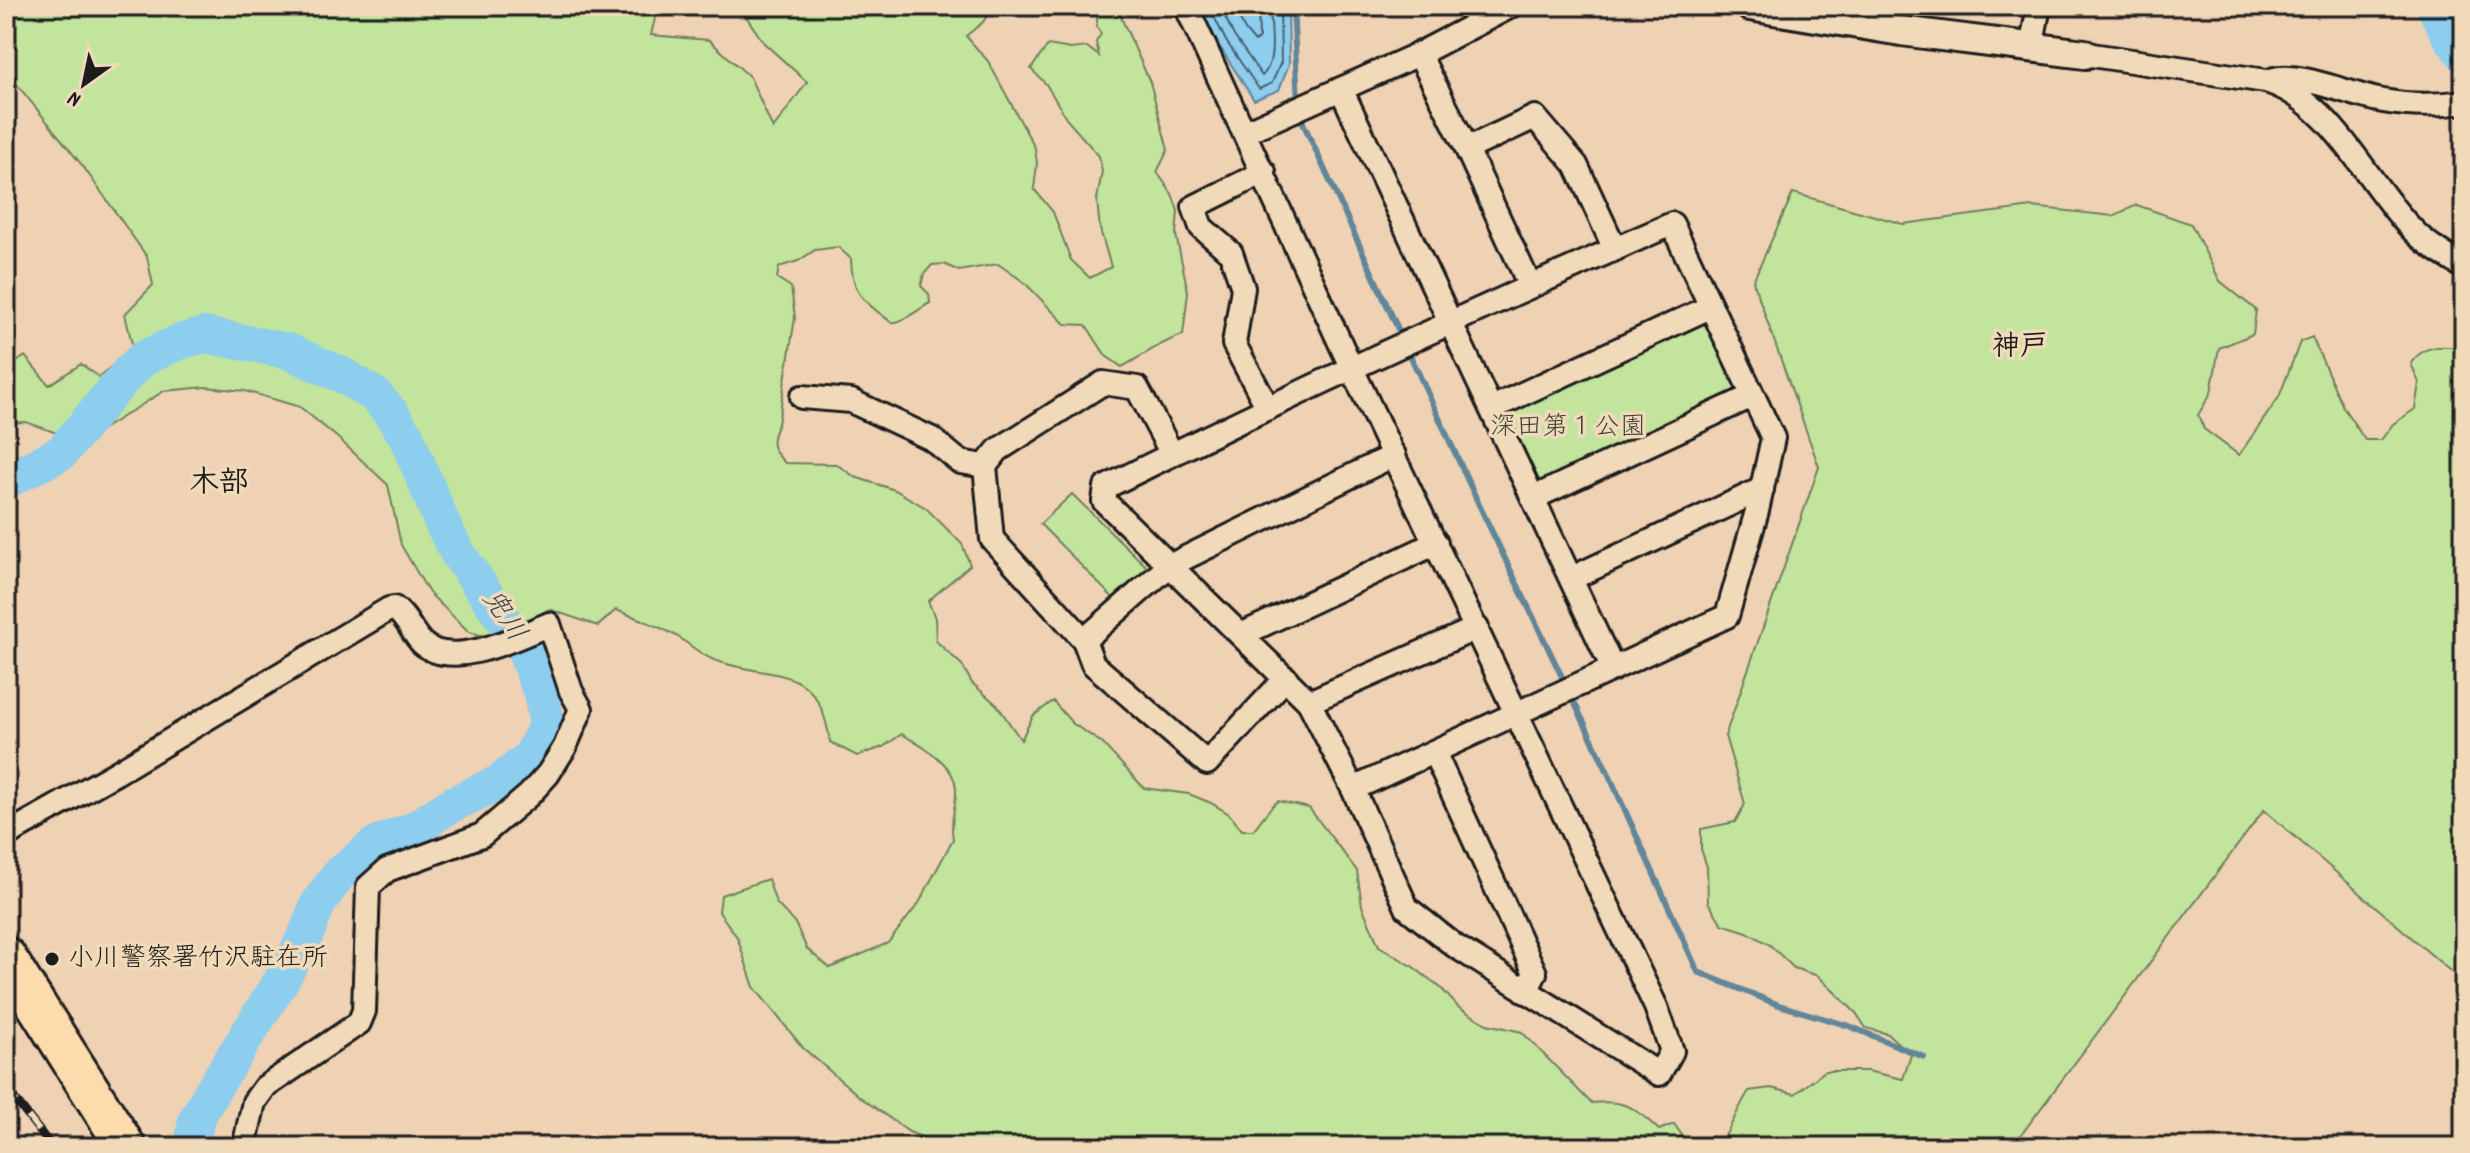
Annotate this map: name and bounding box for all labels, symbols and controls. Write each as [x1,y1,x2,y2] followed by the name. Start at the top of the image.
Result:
[44,44,124,124] north arrow
[62,82,88,114] text: N
[1992,329,2048,369] district label: 神戸
[1490,410,1646,447] park label: 深田第１公園
[189,464,249,507] district label: 木部
[470,583,534,651] water label: 兜川
[68,941,328,978] place label: 小川警察署竹沢駐在所
[43,950,61,968] marker: 小川警察署竹沢駐在所

